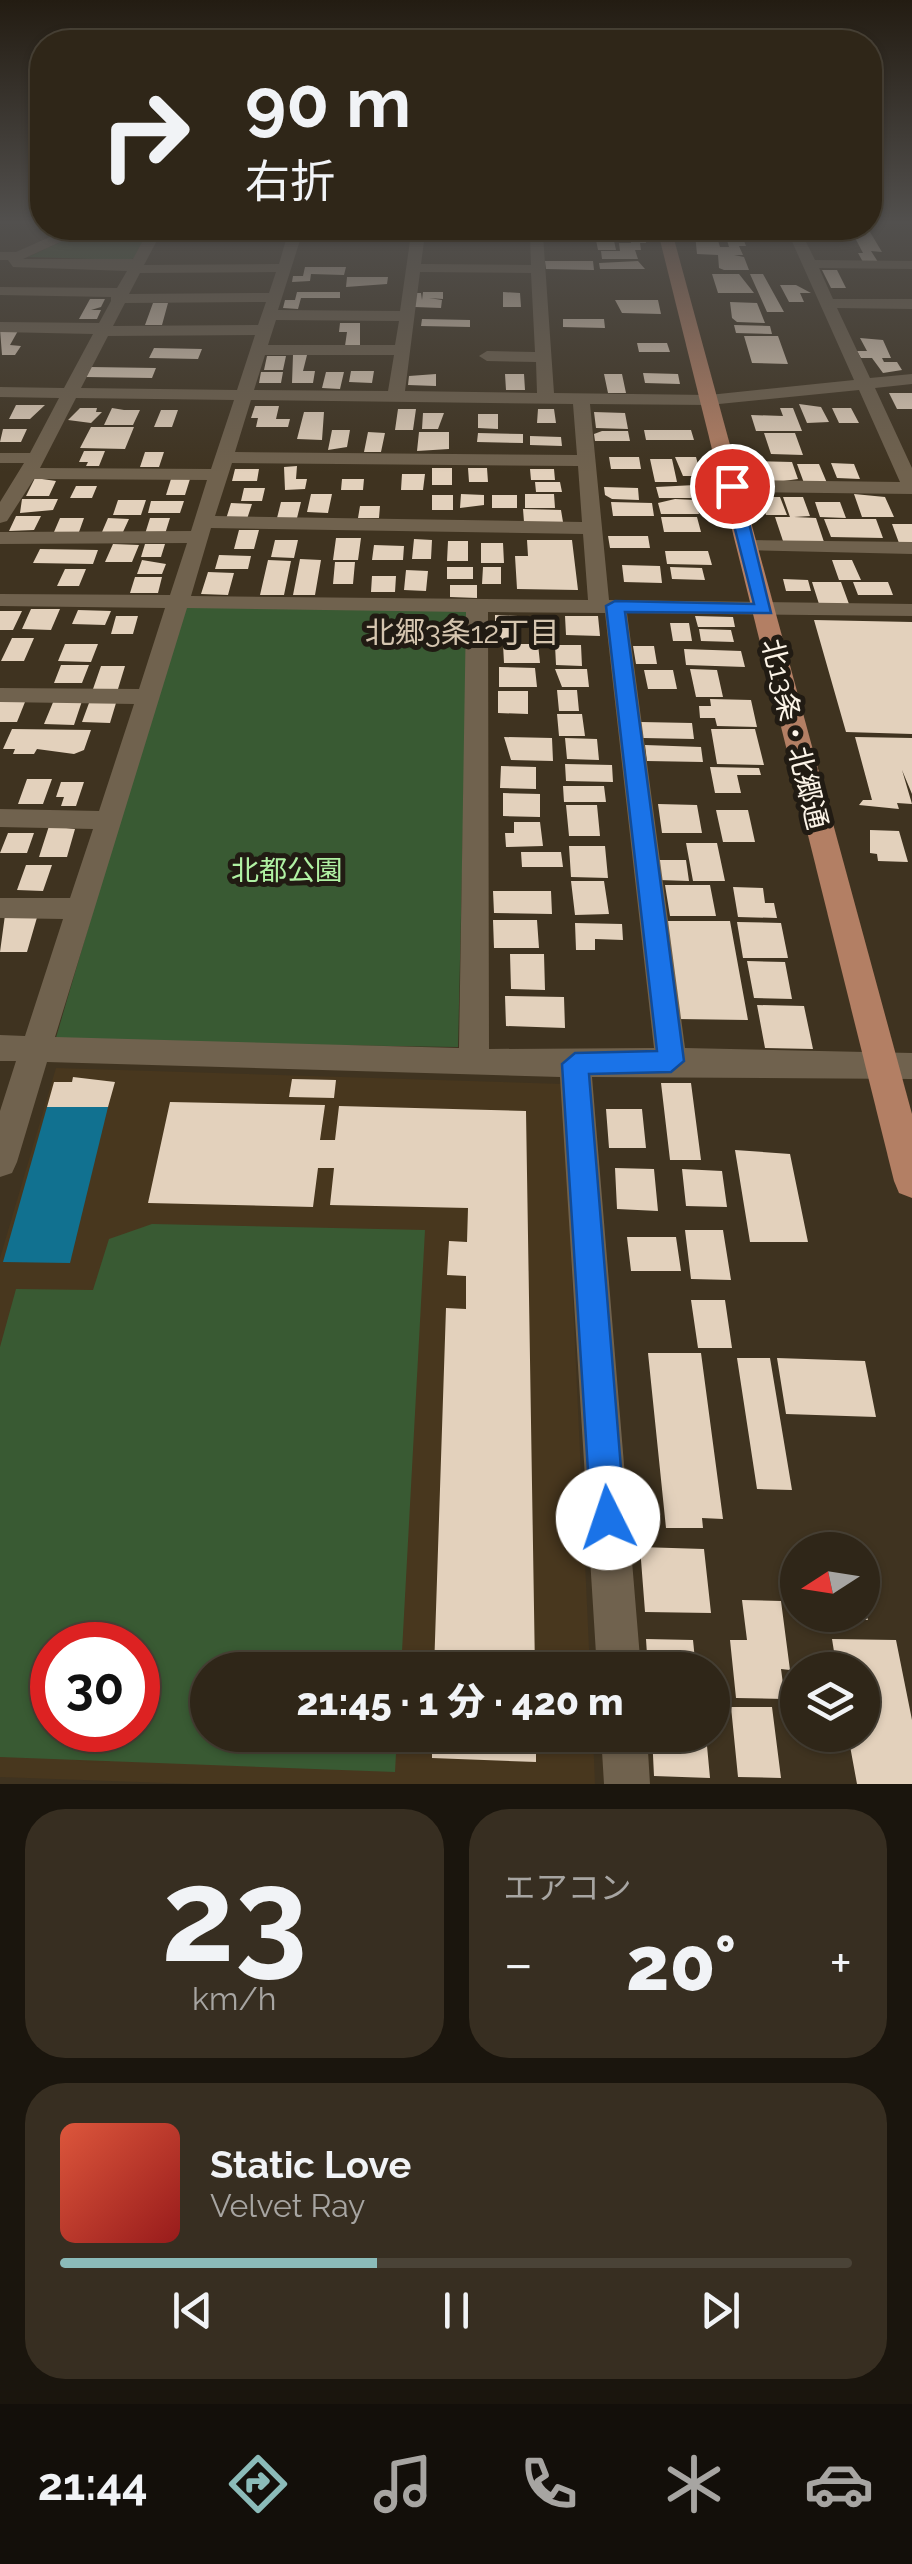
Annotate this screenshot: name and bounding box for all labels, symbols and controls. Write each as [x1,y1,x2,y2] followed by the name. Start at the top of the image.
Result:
[245,61,411,143] text: 90 m
[80,70,210,200] icon: right
[245,155,335,208] text: 右折
[690,444,775,529] pin
[705,459,760,514] icon: arrive
[365,615,559,650] district label: 北郷3条12丁目
[755,636,834,833] street label: 北13条・北郷通
[231,854,343,887] park label: 北都公園
[556,1466,660,1570] position arrow
[780,1532,880,1632] north arrow
[780,1532,880,1752] map controls
[30,1622,160,1752] speed limit sign: 30
[780,1652,880,1752] button: layers
[296,1679,624,1724] text: 21:45 · 1 分 · 420 m
[161,1839,307,1991] text: 23
[504,1869,632,1906] text: エアコン
[626,1919,736,2008] text: 20°
[504,1931,533,1996] text: −
[829,1931,852,1996] text: +
[192,1980,276,2017] text: km/h
[210,2142,411,2187] text: Static Love
[210,2187,365,2224] text: Velvet Ray
[165,2283,220,2338] icon: previous
[429,2283,484,2338] icon: pause
[693,2283,748,2338] icon: next
[223,2449,293,2519] icon: directions
[368,2449,438,2519] icon: music
[514,2449,584,2519] icon: phone
[659,2449,729,2519] icon: climate
[804,2449,874,2519] icon: car
[38,2458,148,2511] text: 21:44

